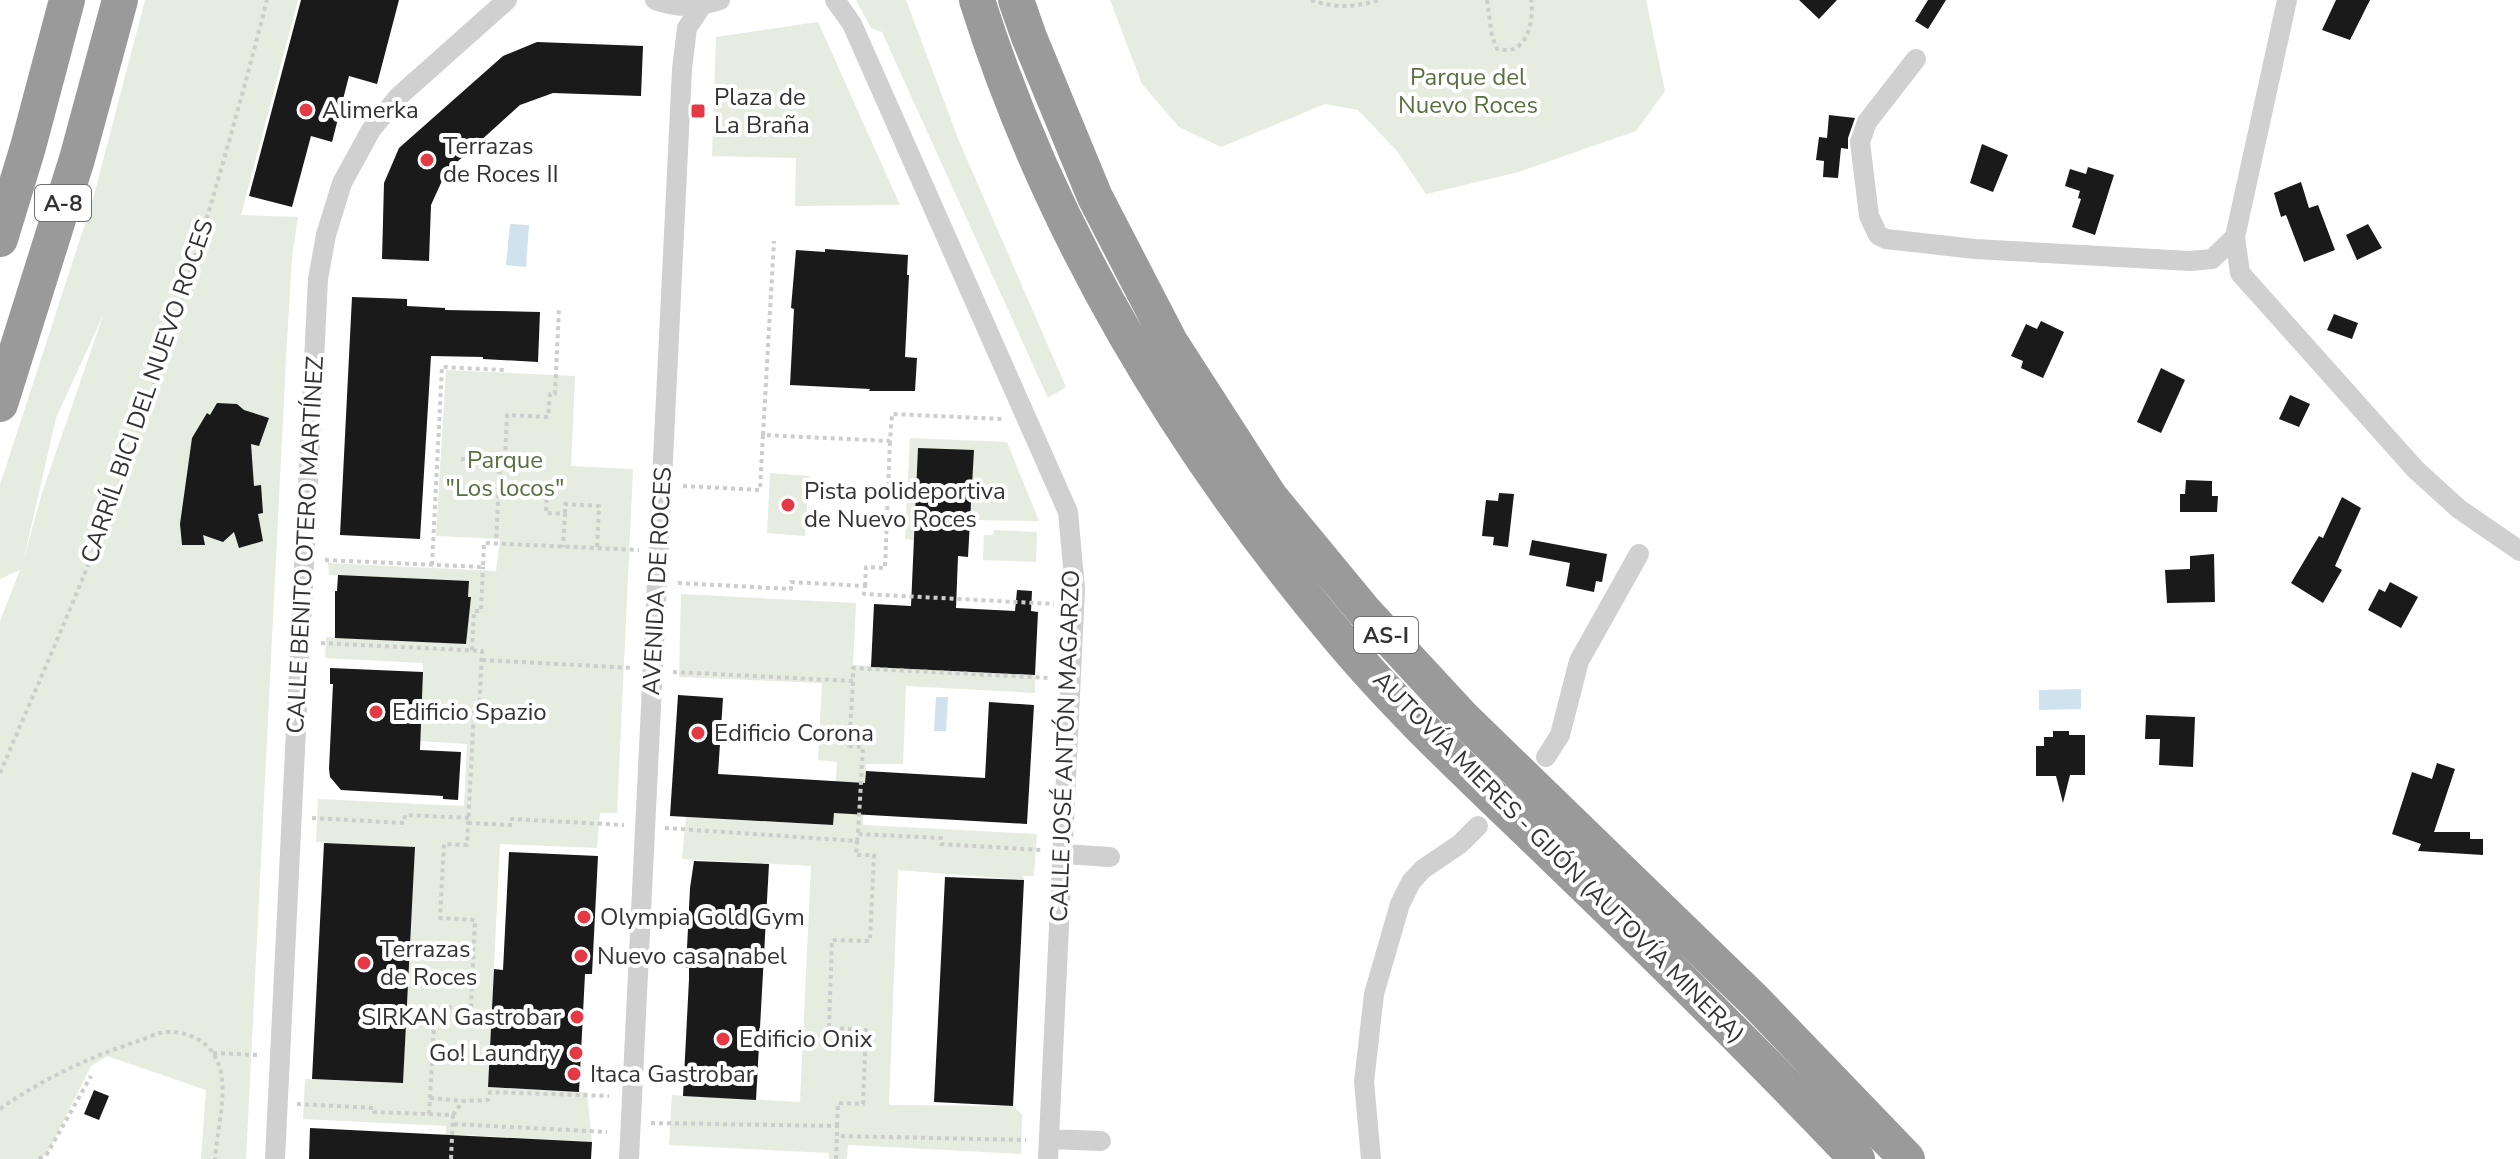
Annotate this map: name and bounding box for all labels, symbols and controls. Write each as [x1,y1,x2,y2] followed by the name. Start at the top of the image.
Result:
[1398,61,1538,121] park label: Parque del Nuevo Roces
[714,81,810,141] place label: Plaza de La Braña
[322,94,419,126] place label: Alimerka
[297,101,315,119] marker: Alimerka
[689,102,707,120] marker: Plaza de La Braña
[443,130,559,190] place label: Terrazas de Roces II
[418,151,436,169] marker: Terrazas de Roces II
[35,185,91,221] road number: A-8
[73,215,221,567] street label: CARRÍL BICI DEL NUEVO ROCES
[279,355,331,735] street label: CALLE BENITO OTERO MARTÍNEZ
[446,444,564,504] park label: Parque "Los locos"
[635,466,679,696] street label: AVENIDA DE ROCES
[804,475,1006,535] place label: Pista polideportiva de Nuevo Roces
[779,496,797,514] marker: Pista polideportiva de Nuevo Roces
[1043,569,1087,923] street label: CALLE JOSÉ ANTÓN MAGARZO
[1354,617,1418,653] road number: AS-I
[1366,664,1752,1050] street label: AUTOVÍA MIERES - GIJÓN (AUTOVÍA MINERA)
[392,696,547,728] place label: Edificio Spazio
[367,703,385,721] marker: Edificio Spazio
[714,717,874,749] place label: Edificio Corona
[689,724,707,742] marker: Edificio Corona
[600,901,805,933] place label: Olympia Gold Gym
[575,908,593,926] marker: Olympia Gold Gym
[380,933,477,993] place label: Terrazas de Roces
[597,940,787,972] place label: Nuevo casa nabel
[572,947,590,965] marker: Nuevo casa nabel
[355,954,373,972] marker: Terrazas de Roces
[361,1001,561,1033] place label: SIRKAN Gastrobar
[568,1008,586,1026] marker: SIRKAN Gastrobar
[739,1023,873,1055] place label: Edificio Onix
[714,1030,732,1048] marker: Edificio Onix
[429,1037,561,1069] place label: Go! Laundry
[567,1044,585,1062] marker: Go! Laundry
[590,1058,755,1090] place label: Itaca Gastrobar
[565,1065,583,1083] marker: Itaca Gastrobar

